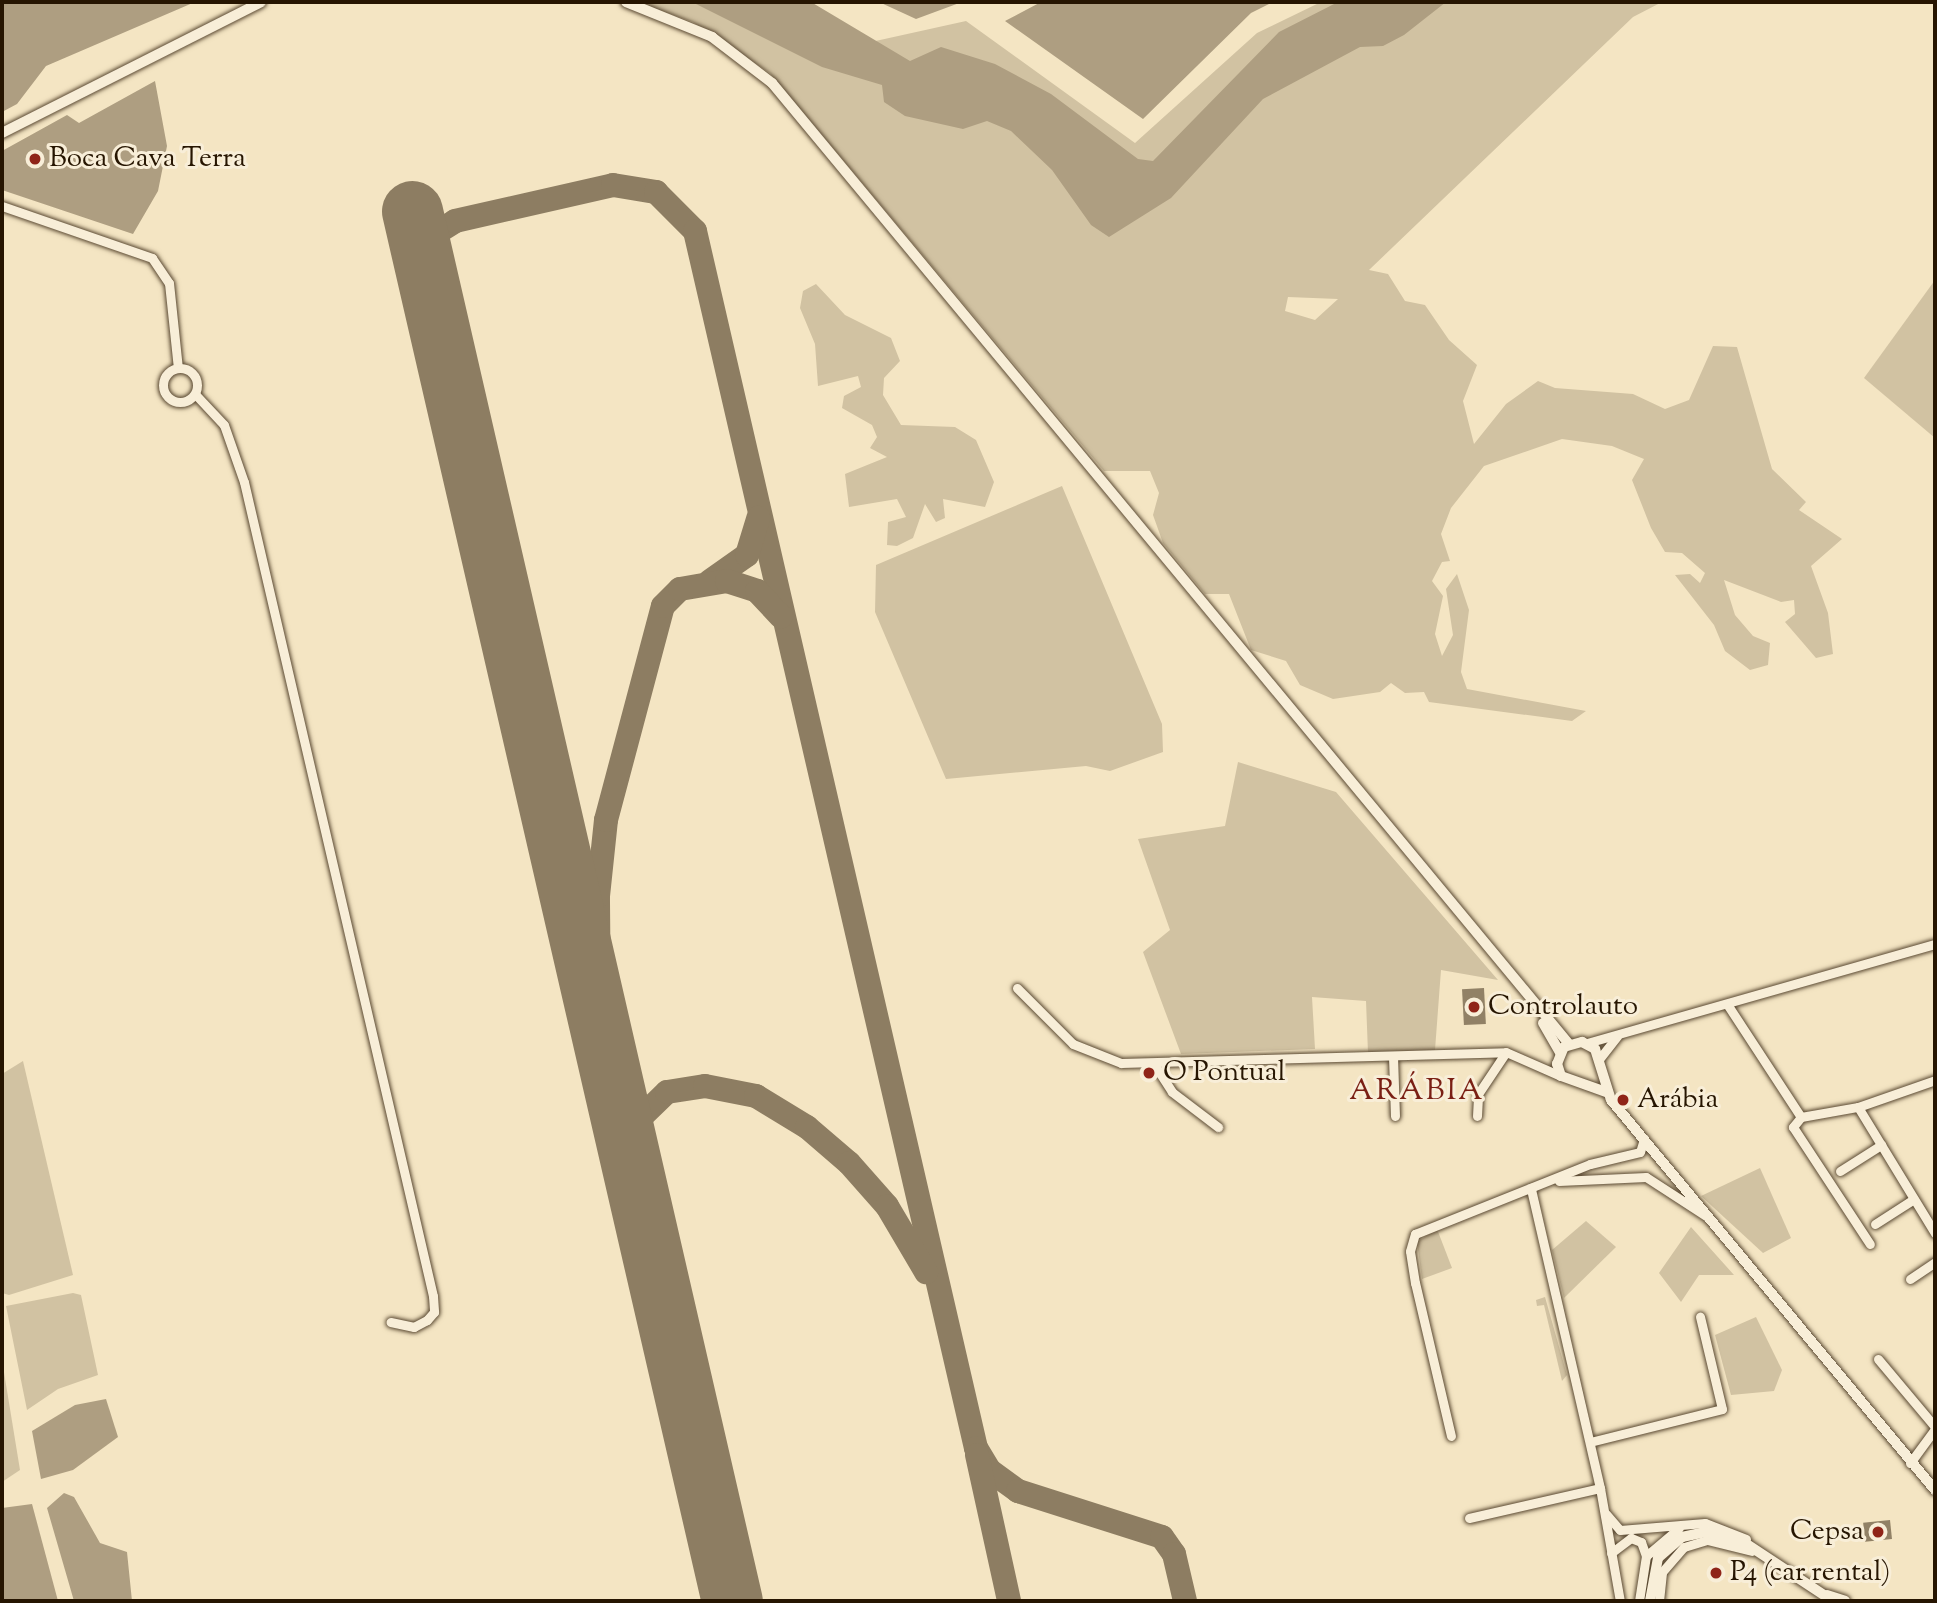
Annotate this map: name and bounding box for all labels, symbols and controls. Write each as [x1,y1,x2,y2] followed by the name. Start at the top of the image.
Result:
[49,142,246,176] place label: Boca Cava Terra
[27,151,43,167] marker: Boca Cava Terra
[1488,990,1638,1024] place label: Controlauto
[1466,999,1482,1015] marker: Controlauto
[1163,1056,1285,1090] place label: O Pontual
[1141,1065,1157,1081] marker: O Pontual
[1350,1074,1484,1110] district label: ARÁBIA
[1637,1083,1718,1117] place label: Arábia
[1615,1092,1631,1108] marker: Arábia
[1790,1515,1864,1549] place label: Cepsa
[1870,1524,1886,1540] marker: Cepsa
[1730,1556,1890,1590] place label: P4 (car rental)
[1708,1565,1724,1581] marker: P4 (car rental)

